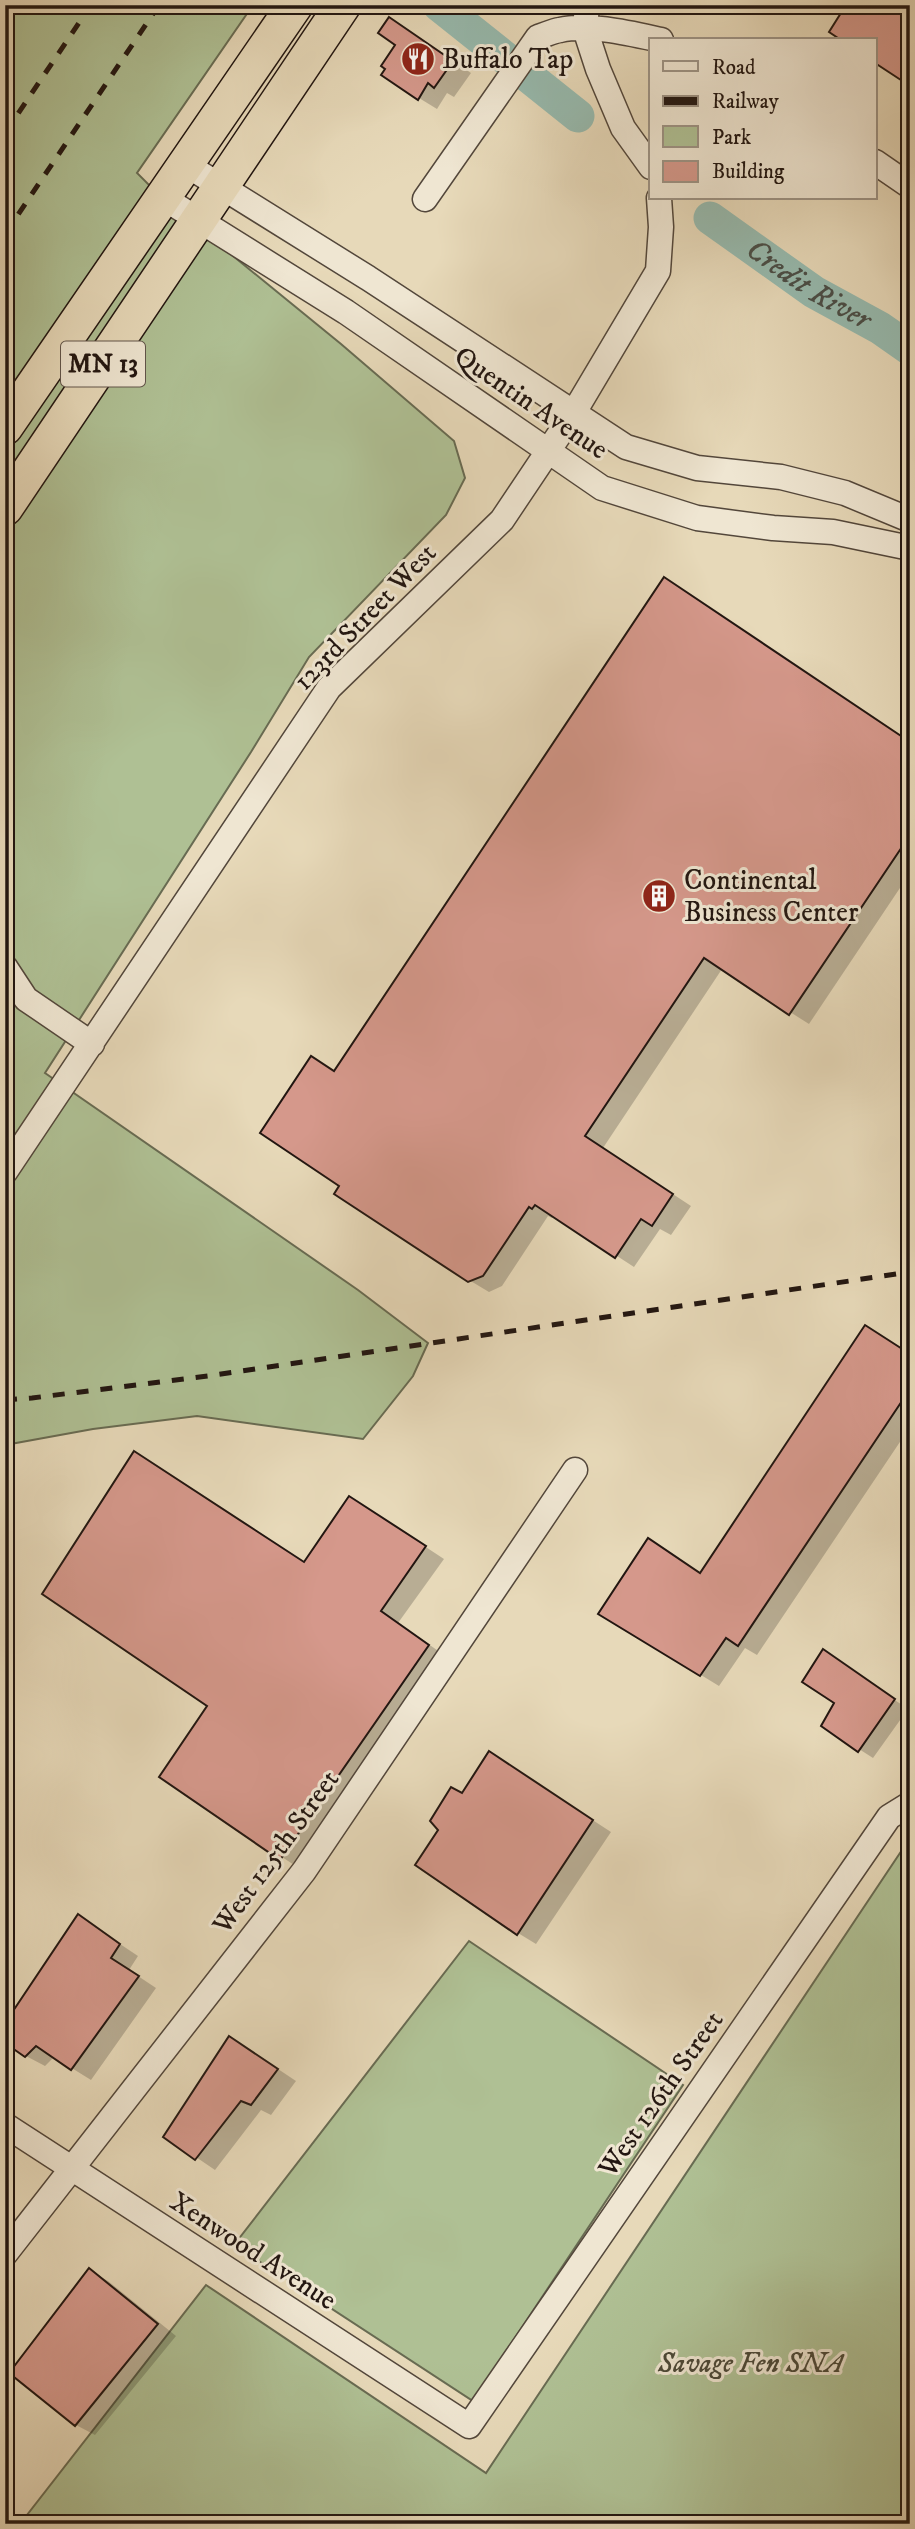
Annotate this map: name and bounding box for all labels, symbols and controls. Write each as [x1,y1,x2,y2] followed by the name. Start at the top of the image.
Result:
[649,38,876,200] legend
[399,40,437,78] restaurant icon: Buffalo Tap
[442,42,573,77] place label: Buffalo Tap
[712,55,756,81] text: Road
[712,89,780,115] text: Railway
[712,125,752,151] text: Park
[712,159,785,185] text: Building
[739,231,879,339] water label: Credit River
[447,339,615,467] street label: Quentin Avenue
[61,342,145,386] road number: MN 13
[286,536,444,698] street label: 123rd Street West
[684,863,859,930] place label: Continental Business Center
[640,877,678,915] building icon: Continental Business Center
[204,1763,347,1942] street label: West 125th Street
[590,2004,731,2185] street label: West 126th Street
[163,2184,343,2318] street label: Xenwood Avenue
[657,2346,845,2381] park label: Savage Fen SNA

